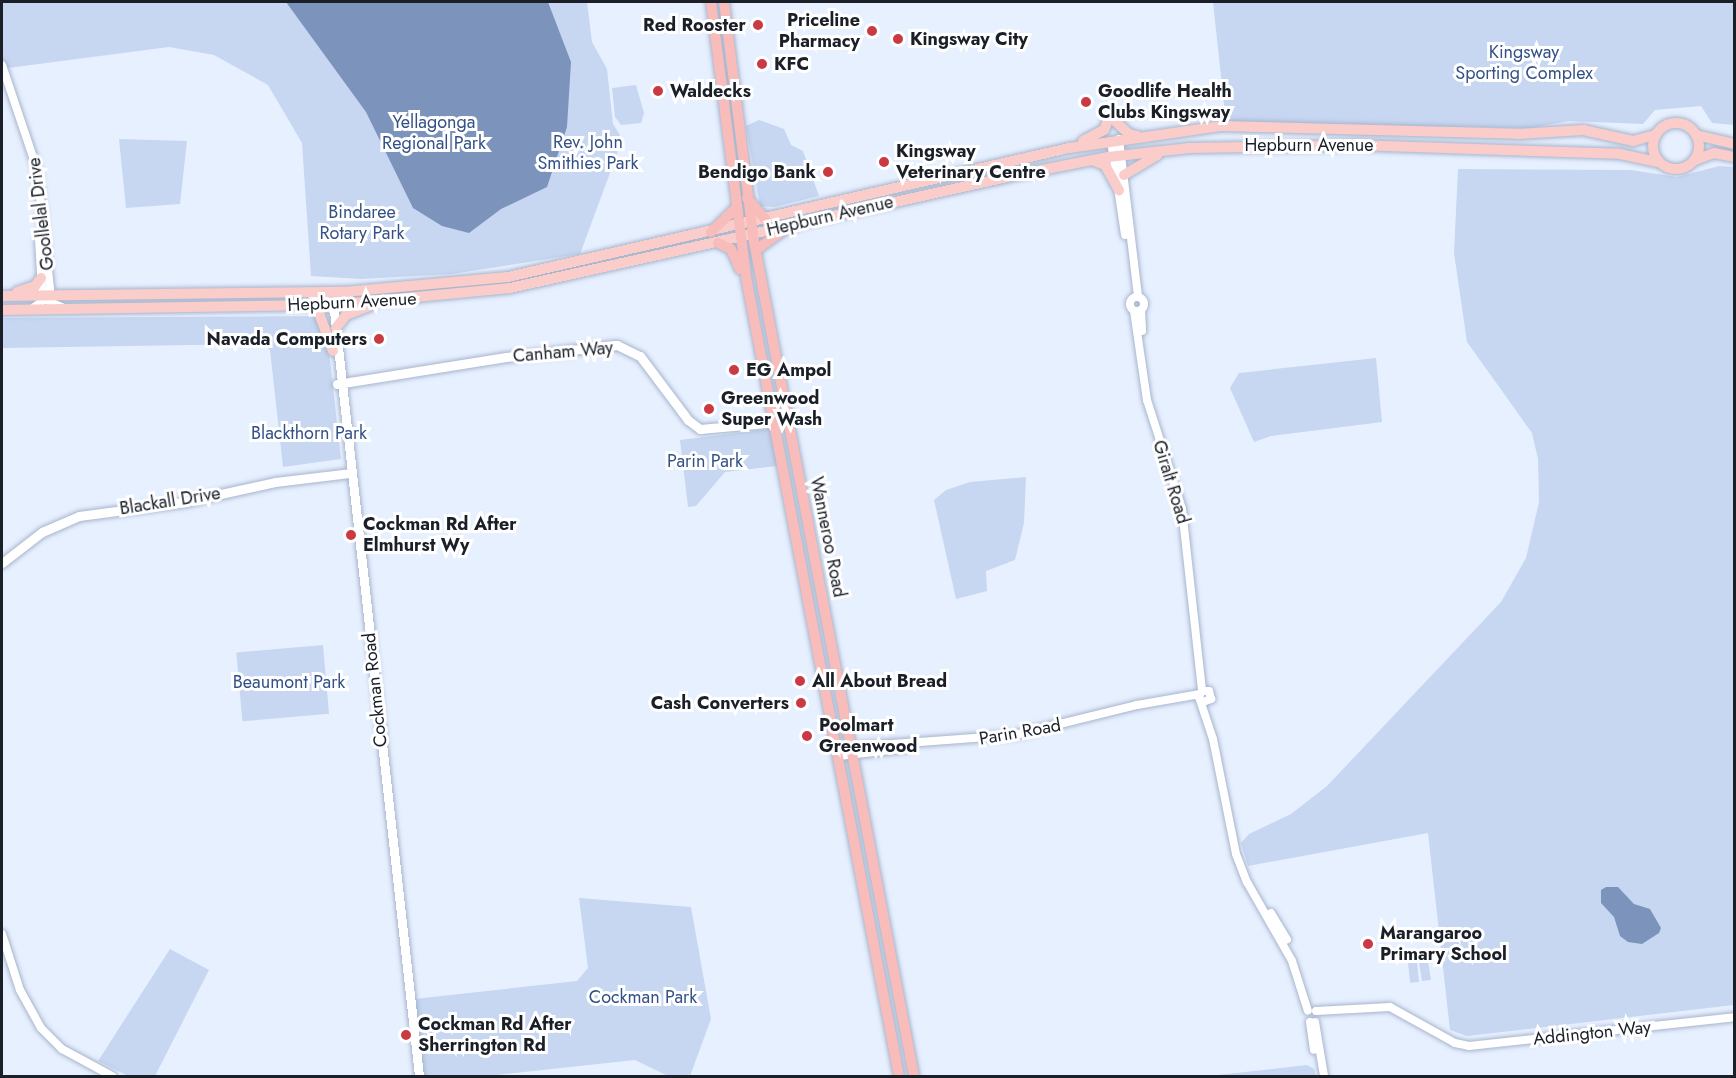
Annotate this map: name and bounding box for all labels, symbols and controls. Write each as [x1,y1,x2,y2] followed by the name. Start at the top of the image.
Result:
[779,10,860,52] place label: Priceline Pharmacy
[643,14,746,36] place label: Red Rooster
[751,18,765,32] marker: Red Rooster
[865,24,879,38] marker: Priceline Pharmacy
[910,28,1028,50] place label: Kingsway City
[891,32,905,46] marker: Kingsway City
[1455,42,1593,84] park label: Kingsway Sporting Complex
[774,53,809,75] place label: KFC
[755,57,769,71] marker: KFC
[670,80,751,102] place label: Waldecks
[1098,81,1232,124] place label: Goodlife Health Clubs Kingsway
[651,84,665,98] marker: Waldecks
[1079,95,1093,109] marker: Goodlife Health Clubs Kingsway
[382,112,486,154] park label: Yellagonga Regional Park
[537,132,639,174] park label: Rev. John Smithies Park
[1244,134,1374,156] street label: Hepburn Avenue
[896,141,1046,184] place label: Kingsway Veterinary Centre
[877,155,891,169] marker: Kingsway Veterinary Centre
[23,156,59,272] street label: Goollelal Drive
[698,161,816,183] place label: Bendigo Bank
[821,165,835,179] marker: Bendigo Bank
[765,191,895,241] street label: Hepburn Avenue
[320,202,404,244] park label: Bindaree Rotary Park
[287,288,417,316] street label: Hepburn Avenue
[207,328,367,350] place label: Navada Computers
[372,332,386,346] marker: Navada Computers
[512,337,614,367] street label: Canham Way
[746,359,831,381] place label: EG Ampol
[727,363,741,377] marker: EG Ampol
[721,388,822,430] place label: Greenwood Super Wash
[702,402,716,416] marker: Greenwood Super Wash
[251,422,367,444] park label: Blackthorn Park
[1148,438,1194,526] street label: Giralt Road
[667,450,743,472] park label: Parin Park
[806,475,850,599] street label: Wanneroo Road
[118,482,222,520] street label: Blackall Drive
[363,514,517,556] place label: Cockman Rd After Elmhurst Wy
[344,528,358,542] marker: Cockman Rd After Elmhurst Wy
[358,632,392,748] street label: Cockman Road
[812,670,947,692] place label: All About Bread
[233,671,345,693] park label: Beaumont Park
[793,674,807,688] marker: All About Bread
[651,692,789,714] place label: Cash Converters
[794,696,808,710] marker: Cash Converters
[977,714,1063,750] street label: Parin Road
[819,715,917,758] place label: Poolmart Greenwood
[800,729,814,743] marker: Poolmart Greenwood
[1380,923,1507,966] place label: Marangaroo Primary School
[1361,937,1375,951] marker: Marangaroo Primary School
[589,986,697,1008] park label: Cockman Park
[418,1014,572,1056] place label: Cockman Rd After Sherrington Rd
[1532,1016,1652,1050] street label: Addington Way
[399,1028,413,1042] marker: Cockman Rd After Sherrington Rd

